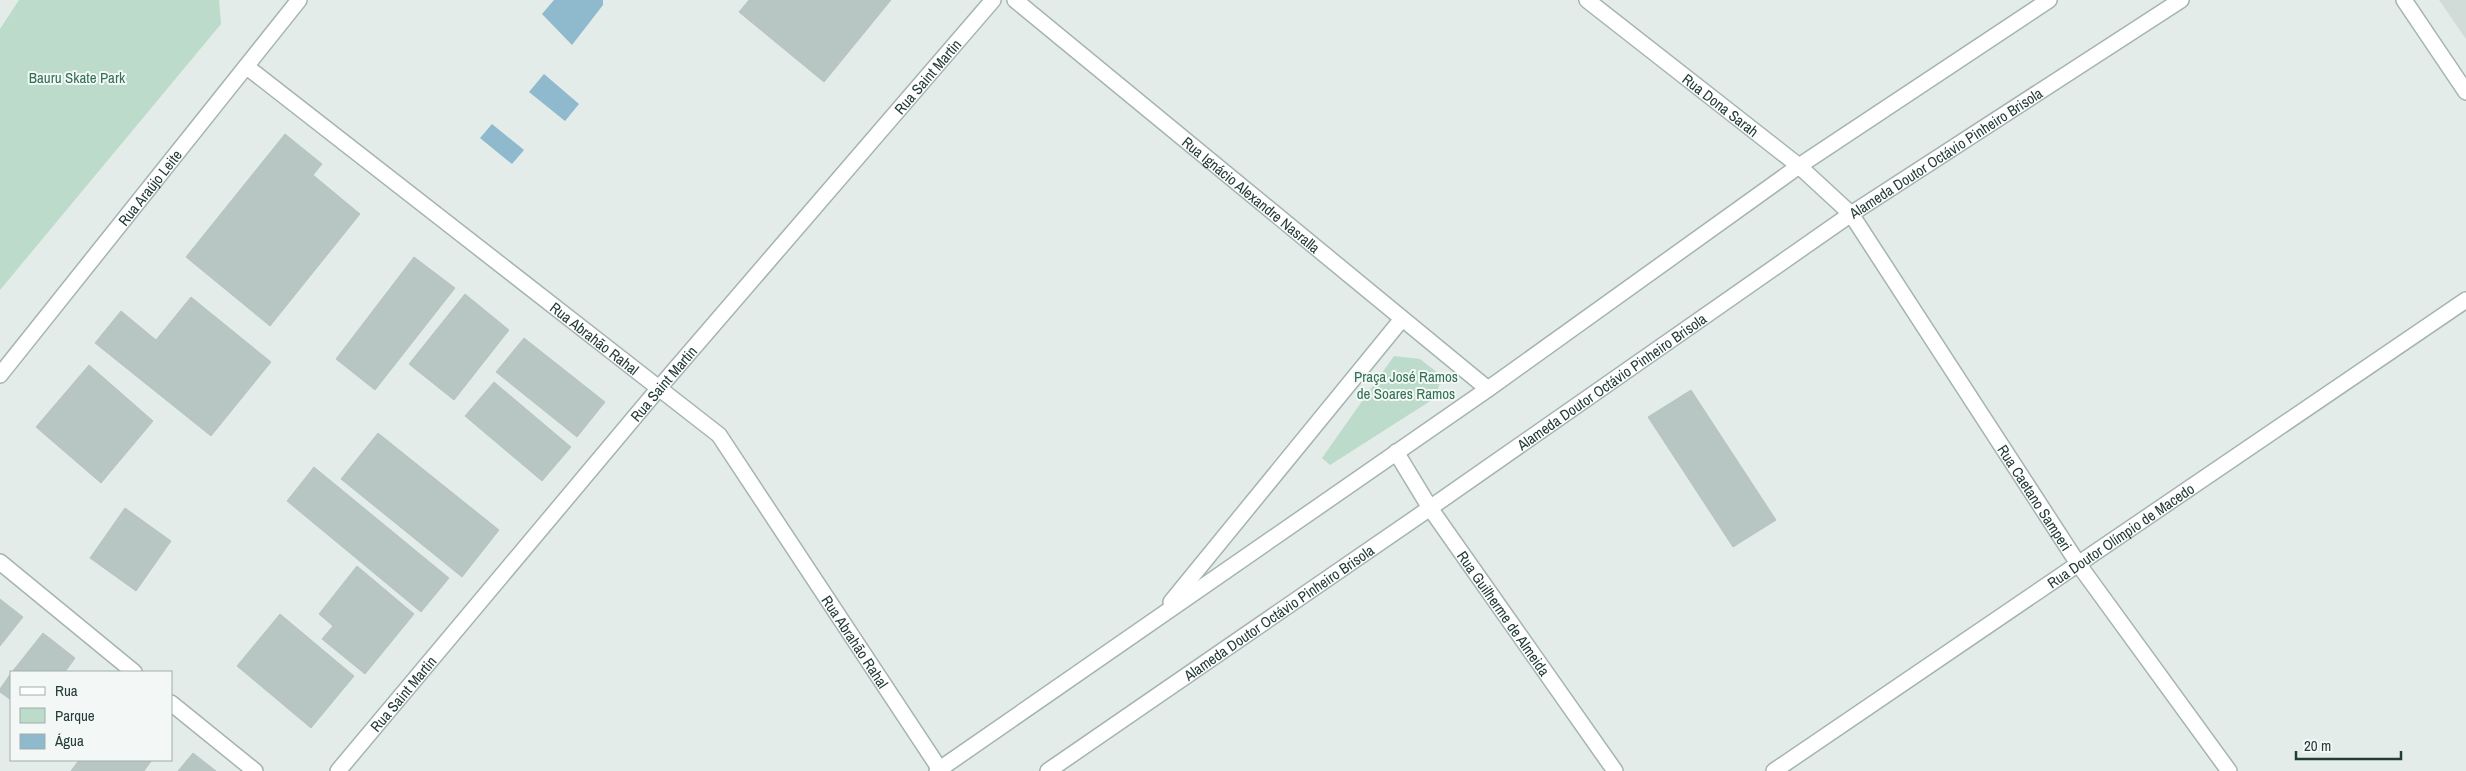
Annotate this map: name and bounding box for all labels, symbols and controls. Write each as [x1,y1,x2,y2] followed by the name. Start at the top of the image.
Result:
[889,34,966,118] street label: Rua Saint Martin
[29,67,126,88] park label: Bauru Skate Park
[1678,68,1763,141] street label: Rua Dona Sarah
[1844,82,2046,224] street label: Alameda Doutor Octávio Pinheiro Brisola
[1178,131,1325,258] street label: Rua Ignácio Alexandre Nasralla
[113,145,187,230] street label: Rua Araújo Leite
[546,297,644,379] street label: Rua Abrahão Rahal
[1512,308,1710,455] street label: Alameda Doutor Octávio Pinheiro Brisola
[625,341,701,426] street label: Rua Saint Martin
[1354,366,1458,404] park label: Praça José Ramos de Soares Ramos
[1993,440,2077,555] street label: Rua Caetano Samperi
[2043,478,2198,593] street label: Rua Doutor Olímpio de Macedo
[1179,539,1378,686] street label: Alameda Doutor Octávio Pinheiro Brisola
[1453,546,1555,680] street label: Rua Guilherme de Almeida
[817,591,894,692] street label: Rua Abrahão Rahal
[365,651,441,736] street label: Rua Saint Martin
[10,671,172,761] legend
[55,680,78,701] text: Rua
[55,705,95,726] text: Parque
[2296,728,2401,760] scale bar
[54,730,84,751] text: Água
[2304,735,2331,756] text: 20 m

